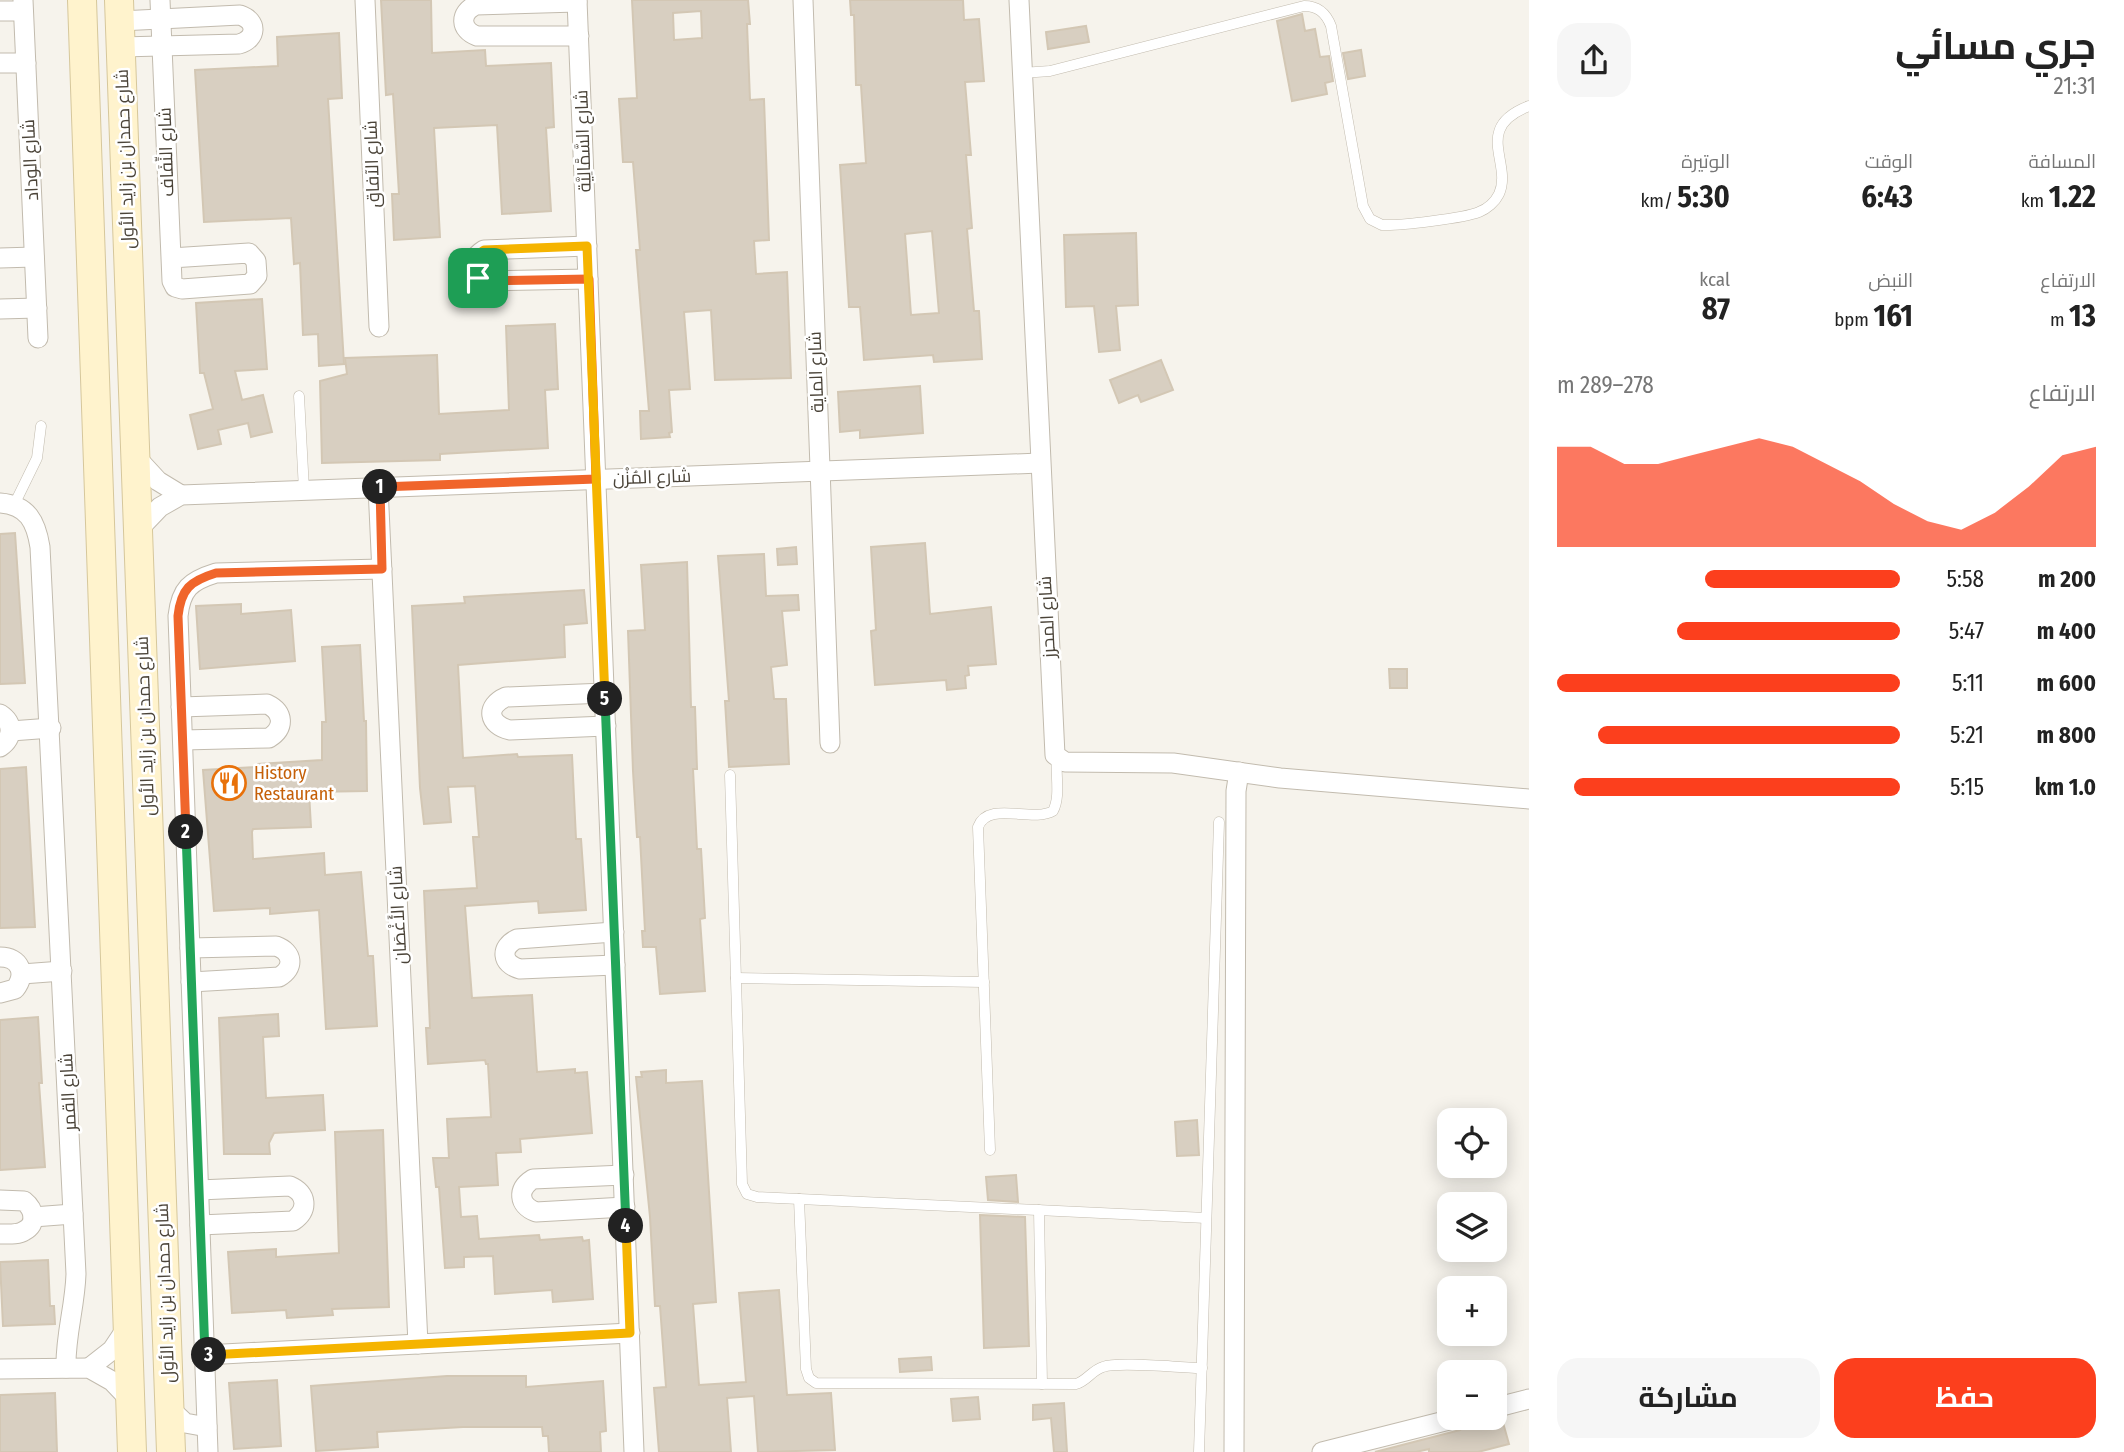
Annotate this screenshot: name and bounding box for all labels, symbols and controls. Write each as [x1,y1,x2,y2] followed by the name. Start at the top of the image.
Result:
[1557,23,1631,97] button: share
[1895,23,2096,69] text: جري مسائي
[111,69,140,249] street label: شارع حمدان بن زايد الأول
[2054,72,2096,100] text: 21:31
[570,89,597,193] street label: شارع السَّمَّالِيَّة
[152,107,180,197] street label: شارع النِّفَاف
[17,119,44,201] street label: شارع الوداد
[359,120,386,208] street label: شارع الآفاق
[1681,150,1730,173] text: الوتيرة
[1865,150,1913,173] text: الوقت
[2028,150,2096,173] text: المسافة
[1677,179,1730,215] text: 5:30
[1861,179,1913,215] text: 6:43
[2049,179,2096,215] text: 1.22
[1641,189,1677,212] text: /km
[2021,189,2049,212] text: km
[448,248,508,308] pin
[459,259,497,297] icon: arrive
[1699,268,1730,291] text: kcal
[1868,269,1913,292] text: النبض
[2040,269,2096,292] text: الارتفاع
[1702,291,1730,327] text: 87
[1873,298,1913,334] text: 161
[2069,298,2096,334] text: 13
[1834,308,1873,331] text: bpm
[2050,308,2069,331] text: m
[804,331,829,413] street label: شارع الماية
[1557,371,1654,399] text: 278–289 m
[2029,379,2096,407] text: الارتفاع
[612,465,692,490] street label: شارع المُزْن
[362,470,398,504] pin: 1
[375,475,384,498] text: 1
[1946,565,1984,593] text: 5:58
[2038,565,2096,593] text: 200 m
[1034,575,1061,660] street label: شارع المحرز
[1949,617,1984,645] text: 5:47
[2037,617,2096,645] text: 400 m
[131,636,160,816] street label: شارع حمدان بن زايد الأول
[1952,669,1984,697] text: 5:11
[2036,669,2096,697] text: 600 m
[588,682,622,716] pin: 5
[600,687,609,710] text: 5
[1950,721,1984,749] text: 5:21
[2036,721,2096,749] text: 800 m
[254,762,334,805] place label: History Restaurant
[210,764,248,802] restaurant icon: History Restaurant
[1950,773,1984,801] text: 5:15
[2035,773,2096,801] text: 1.0 km
[168,814,204,850] pin: 2
[181,820,190,843] text: 2
[384,865,413,965] street label: شارع الأَغْصَان
[55,1052,82,1132] street label: شارع القمر
[1437,1108,1507,1430] map controls
[1437,1108,1507,1178] button: locate
[1437,1192,1507,1262] button: layers
[151,1203,180,1383] street label: شارع حمدان بن زايد الأول
[608,1208,644,1244] pin: 4
[621,1214,630,1237] text: 4
[1437,1276,1507,1346] button: +
[192,1338,227,1372] pin: 3
[204,1343,213,1366] text: 3
[1557,1358,1820,1438] button: مشاركة
[1834,1358,2096,1438] button: حفظ
[1437,1360,1507,1430] button: −

